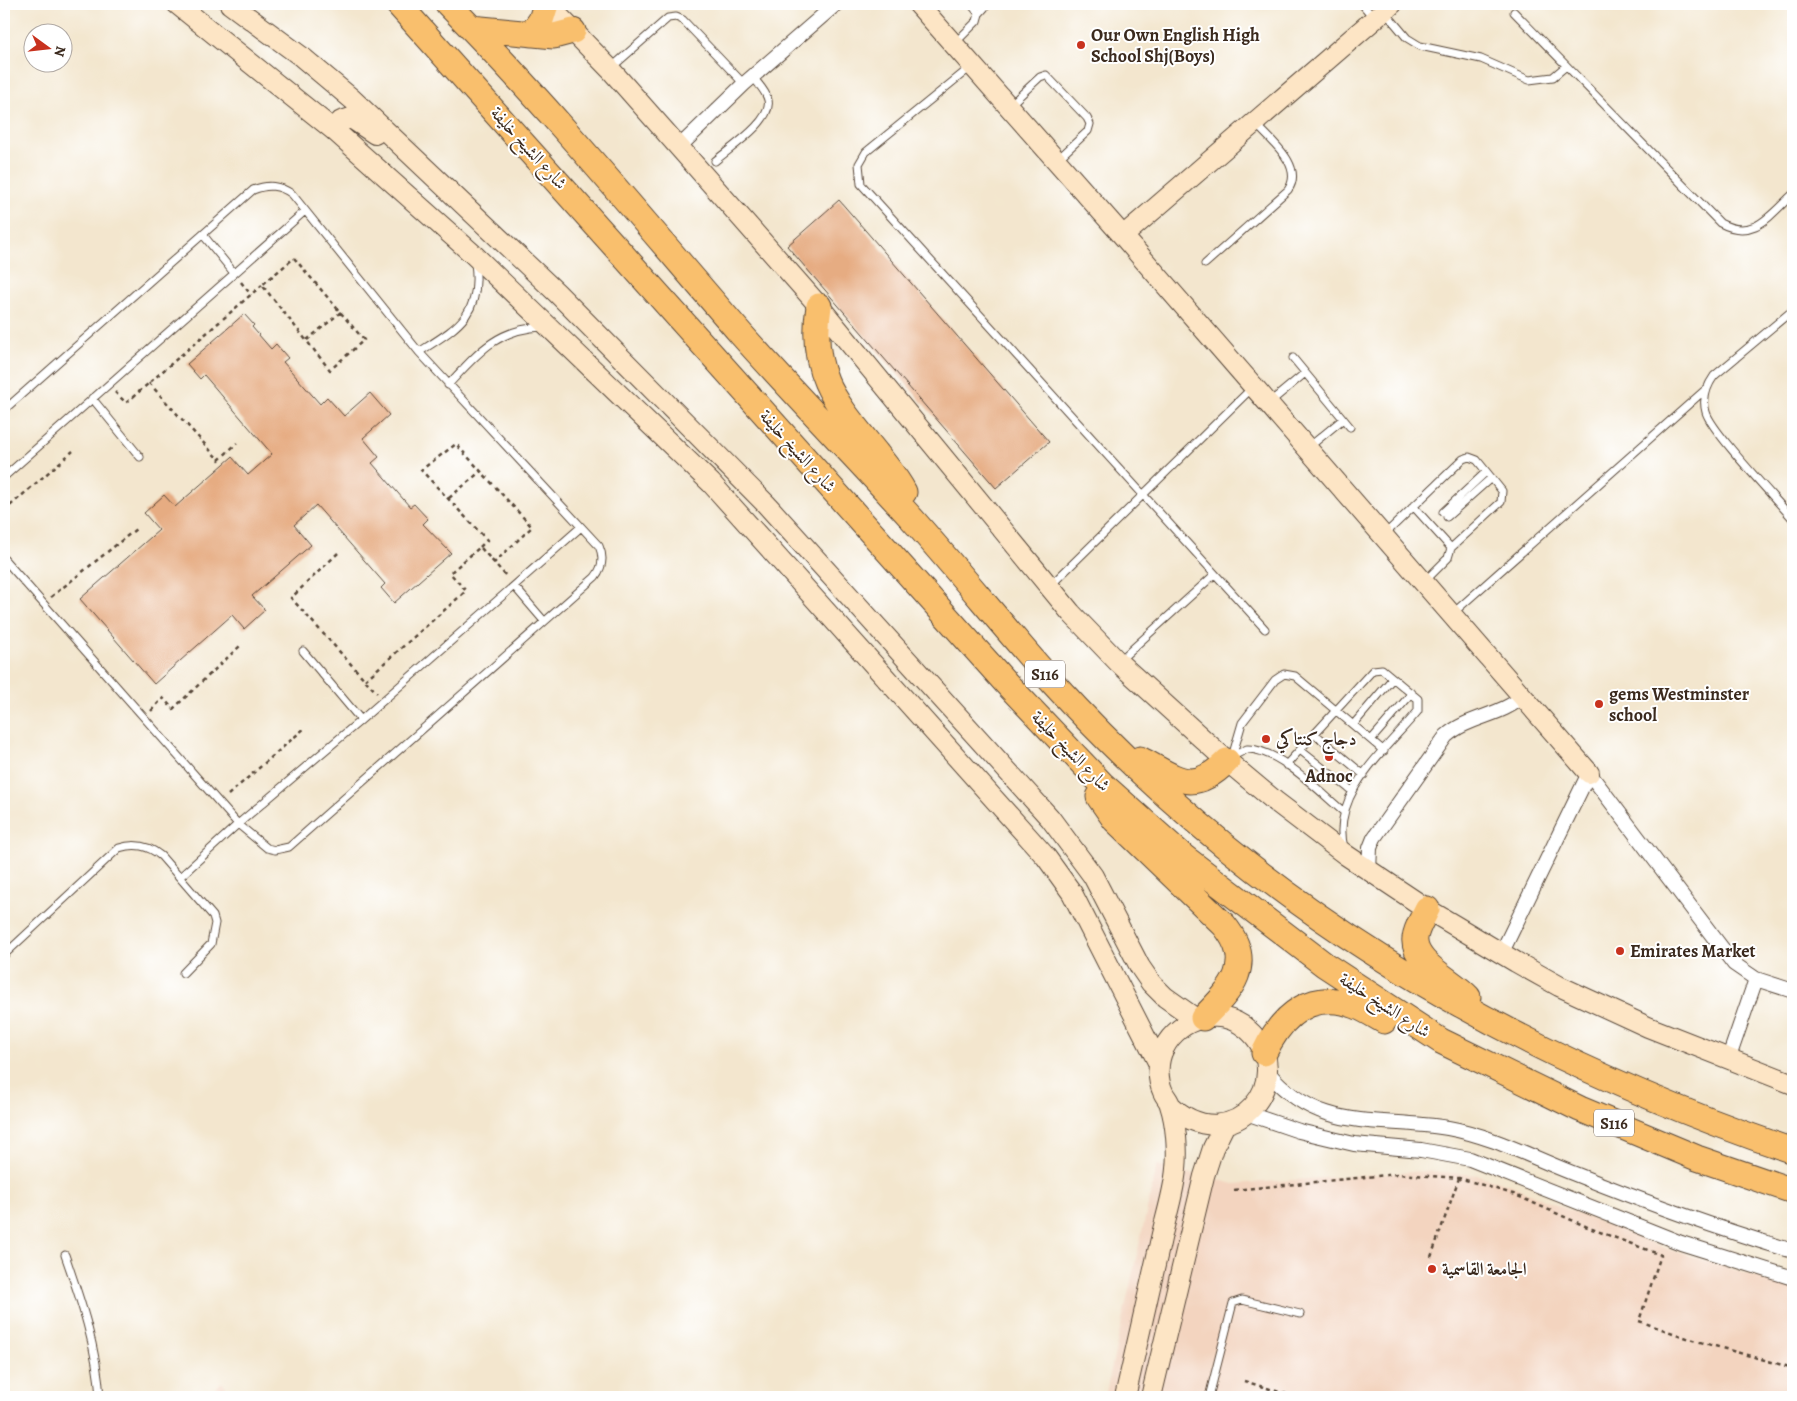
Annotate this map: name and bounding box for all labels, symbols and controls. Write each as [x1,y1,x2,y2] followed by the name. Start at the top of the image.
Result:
[22,22,72,72] north arrow
[1091,23,1260,68] place label: Our Own English High School Shj(Boys)
[1075,39,1087,51] marker: Our Own English High School Shj(Boys)
[50,44,71,59] text: N
[482,101,573,197] street label: شارع الشيخ خليفة
[751,404,842,500] street label: شارع الشيخ خليفة
[1025,661,1065,688] road number: S116
[1609,682,1750,727] place label: gems Westminster school
[1593,698,1605,710] marker: gems Westminster school
[1023,705,1116,800] street label: شارع الشيخ خليفة
[1275,727,1357,755] place label: دجاج كنتاكي
[1260,733,1272,745] marker: دجاج كنتاكي
[1323,751,1335,763] marker: Adnoc
[1304,764,1353,788] place label: Adnoc
[1630,939,1756,963] place label: Emirates Market
[1614,945,1626,957] marker: Emirates Market
[1333,967,1435,1047] street label: شارع الشيخ خليفة
[1594,1110,1634,1136] road number: S116
[1442,1257,1527,1281] place label: الجامعة القاسمية
[1426,1263,1438,1275] marker: الجامعة القاسمية

